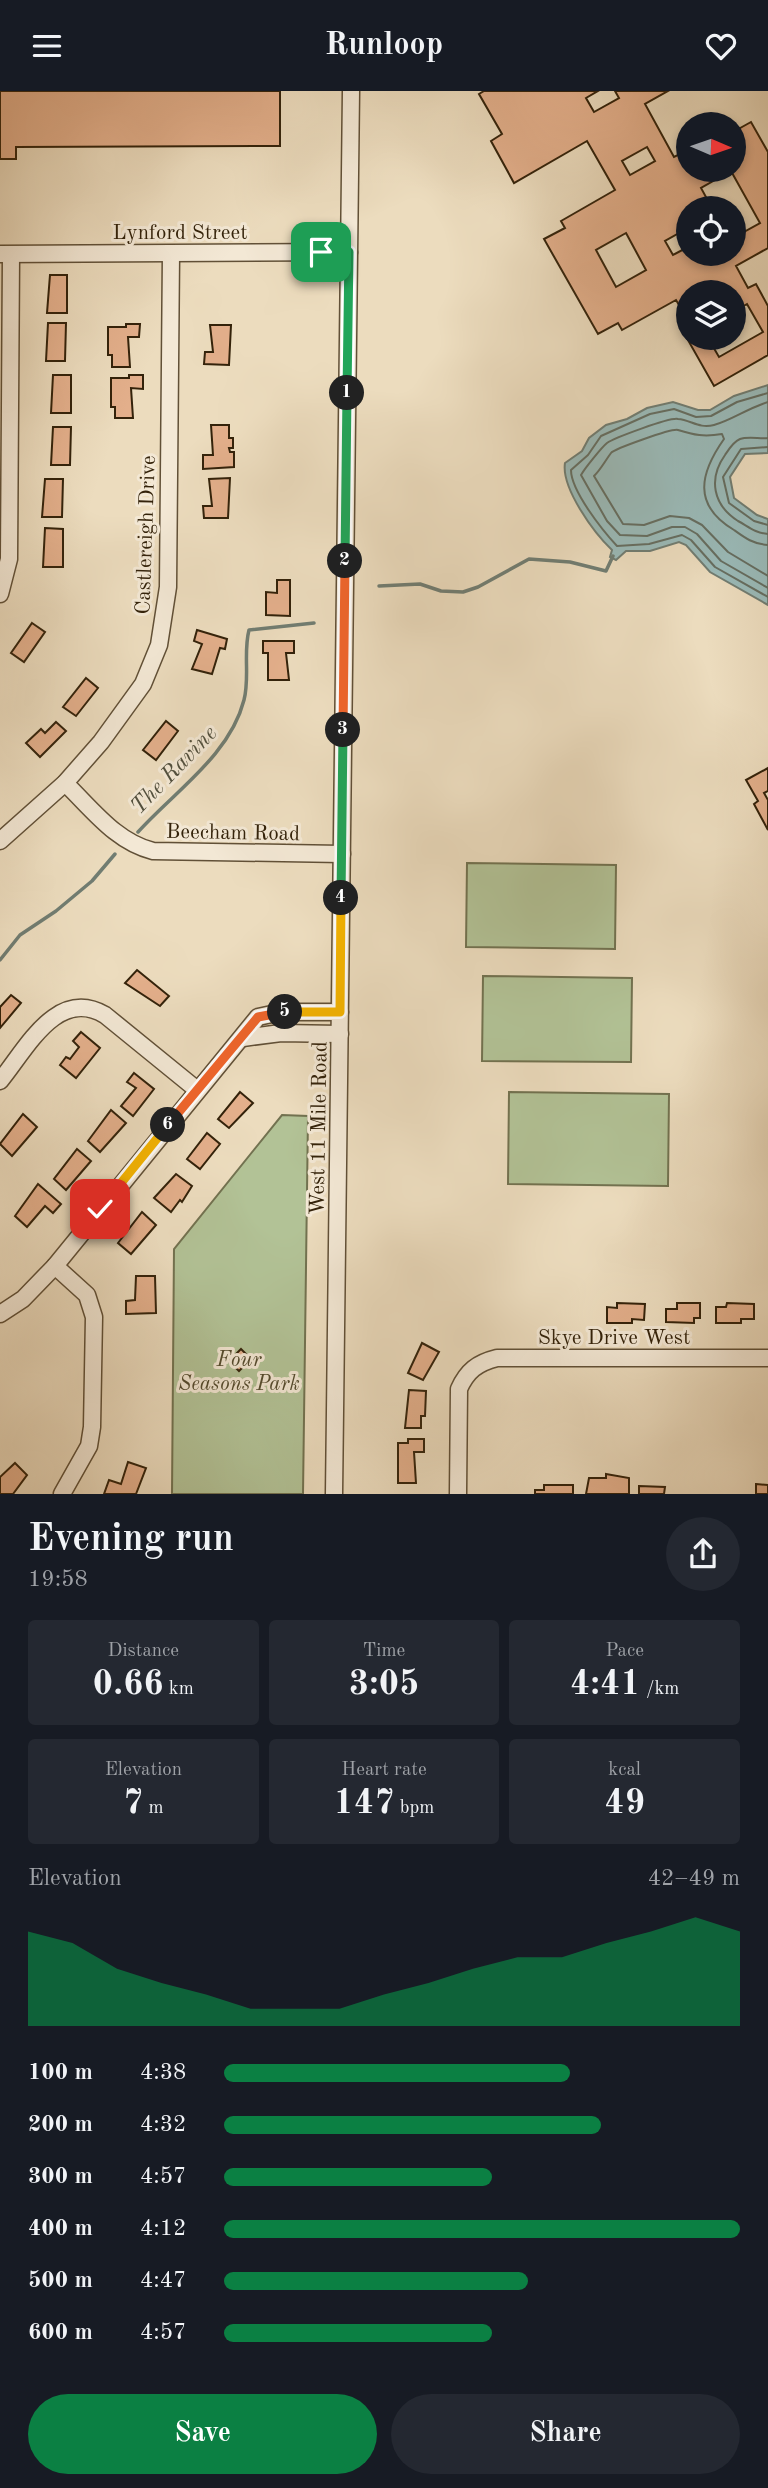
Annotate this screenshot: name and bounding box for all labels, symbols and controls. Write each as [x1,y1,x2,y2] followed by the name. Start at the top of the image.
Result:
[28,27,66,65] icon: menu
[702,27,740,65] icon: heart
[325,30,443,62] text: Runloop
[676,112,746,182] north arrow
[676,112,746,350] map controls
[676,196,746,266] button: locate
[291,222,351,282] pin
[113,223,248,244] street label: Lynford Street
[302,233,340,271] icon: arrive
[676,280,746,350] button: layers
[330,375,364,411] pin: 1
[341,383,352,402] text: 1
[133,455,160,615] street label: Castlereigh Drive
[328,543,362,579] pin: 2
[339,551,350,570] text: 2
[326,713,360,747] pin: 3
[337,720,348,739] text: 3
[127,721,222,819] water label: The Ravine
[166,822,300,845] street label: Beecham Road
[324,881,358,915] pin: 4
[335,888,346,907] text: 4
[268,995,302,1030] pin: 5
[279,1002,290,1021] text: 5
[307,1041,332,1215] street label: West 11 Mile Road
[150,1107,186,1143] pin: 6
[162,1115,173,1134] text: 6
[70,1179,130,1239] pin
[81,1190,119,1228] icon: check
[538,1328,690,1349] street label: Skye Drive West
[178,1350,300,1395] park label: Four Seasons Park
[666,1517,740,1591] button: share
[28,1521,234,1559] text: Evening run
[28,1568,88,1591] text: 19:58
[108,1642,179,1661] text: Distance
[363,1642,405,1661] text: Time
[605,1642,644,1661] text: Pace
[93,1667,164,1702] text: 0.66
[349,1667,419,1702] text: 3:05
[570,1667,641,1702] text: 4:41
[164,1680,194,1699] text: km
[641,1680,679,1699] text: /km
[105,1761,182,1780] text: Elevation
[341,1761,427,1780] text: Heart rate
[608,1761,641,1780] text: kcal
[123,1786,143,1821] text: 7
[334,1786,394,1821] text: 147
[604,1786,645,1821] text: 49
[143,1799,164,1818] text: m
[394,1799,434,1818] text: bpm
[28,1867,122,1890] text: Elevation
[648,1867,740,1890] text: 42–49 m
[28,2061,93,2084] text: 100 m
[140,2061,186,2084] text: 4:38
[28,2113,93,2136] text: 200 m
[140,2113,186,2136] text: 4:32
[28,2165,93,2188] text: 300 m
[140,2165,186,2188] text: 4:57
[28,2217,93,2240] text: 400 m
[140,2217,186,2240] text: 4:12
[28,2269,93,2292] text: 500 m
[140,2269,186,2292] text: 4:47
[28,2321,93,2344] text: 600 m
[140,2321,186,2344] text: 4:57
[28,2394,377,2474] button: Save
[391,2394,740,2474] button: Share

